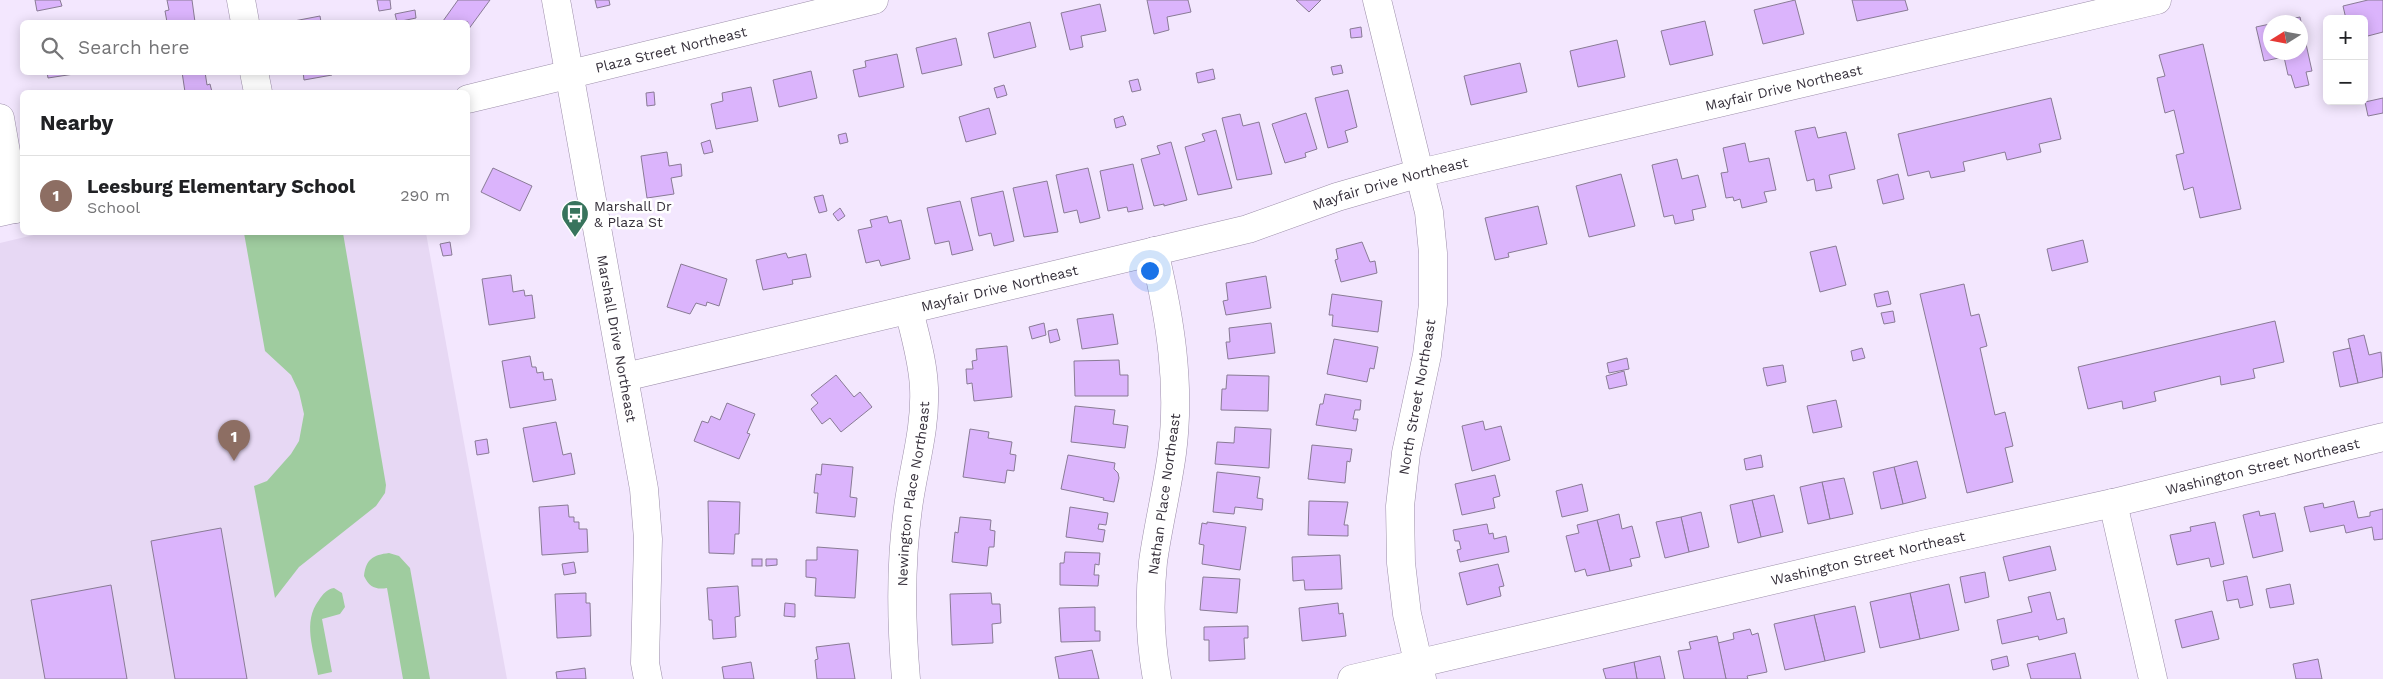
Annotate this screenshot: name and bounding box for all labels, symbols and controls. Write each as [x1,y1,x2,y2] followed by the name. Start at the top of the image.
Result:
[2263,15,2308,60] north arrow
[2323,15,2368,105] map controls
[2323,15,2368,60] button: +
[20,20,470,75] search box
[594,23,749,76] street label: Plaza Street Northeast
[38,34,66,62] icon: search
[78,36,189,59] text: Search here
[2323,60,2368,105] button: −
[1704,61,1864,114] street label: Mayfair Drive Northeast
[40,110,113,135] text: Nearby
[1310,154,1470,213] street label: Mayfair Drive Northeast
[87,175,355,198] text: Leesburg Elementary School
[53,186,59,205] text: 1
[400,186,450,205] text: 290 m
[87,198,140,217] text: School
[594,198,672,230] place label: Marshall Dr & Plaza St
[560,199,590,238] bus stop icon: Marshall Dr & Plaza St
[594,254,640,423] street label: Marshall Drive Northeast
[1137,258,1163,284] your location
[919,262,1080,314] street label: Mayfair Drive Northeast
[1395,318,1439,476] street label: North Street Northeast
[894,401,932,587] street label: Newington Place Northeast
[1145,412,1183,576] street label: Nathan Place Northeast
[218,420,250,461] pin: 1
[2164,435,2361,498] street label: Washington Street Northeast
[1769,528,1967,588] street label: Washington Street Northeast

